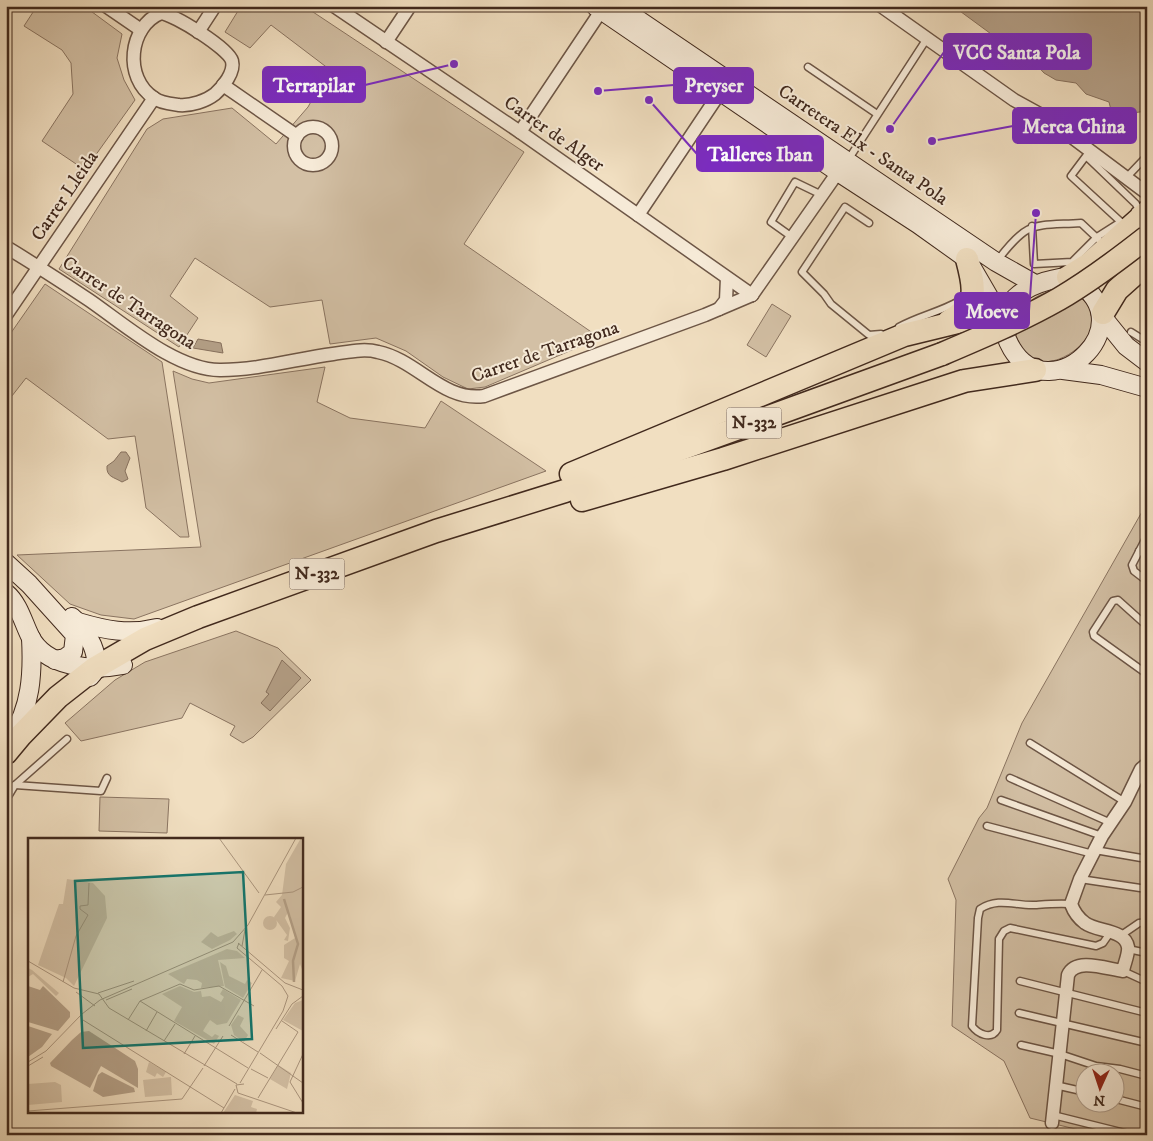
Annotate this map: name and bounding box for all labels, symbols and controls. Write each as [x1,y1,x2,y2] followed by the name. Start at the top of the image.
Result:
[944,34,1091,69] callout: VCC Santa Pola
[952,41,1081,66] text: VCC Santa Pola
[263,67,365,102] callout: Terrapilar
[674,68,753,103] callout: Preyser
[272,74,356,99] text: Terrapilar
[684,74,744,99] text: Preyser
[774,80,952,210] street label: Carretera Elx - Santa Pola
[499,91,609,177] street label: Carrer de Alger
[1013,108,1136,143] callout: Merca China
[1023,115,1126,140] text: Merca China
[697,136,823,171] callout: Talleres Iban
[706,143,813,168] text: Talleres Iban
[26,147,104,245] street label: Carrer Lleida
[58,251,200,355] street label: Carrer de Tarragona
[955,293,1029,328] callout: Moeve
[965,300,1019,325] text: Moeve
[468,316,622,388] street label: Carrer de Tarragona
[726,408,782,438] road number: N-332
[290,558,344,590] road number: N-332
[28,838,302,1114] inset map
[1076,1064,1126,1114] north arrow
[1093,1091,1106,1109] text: N

